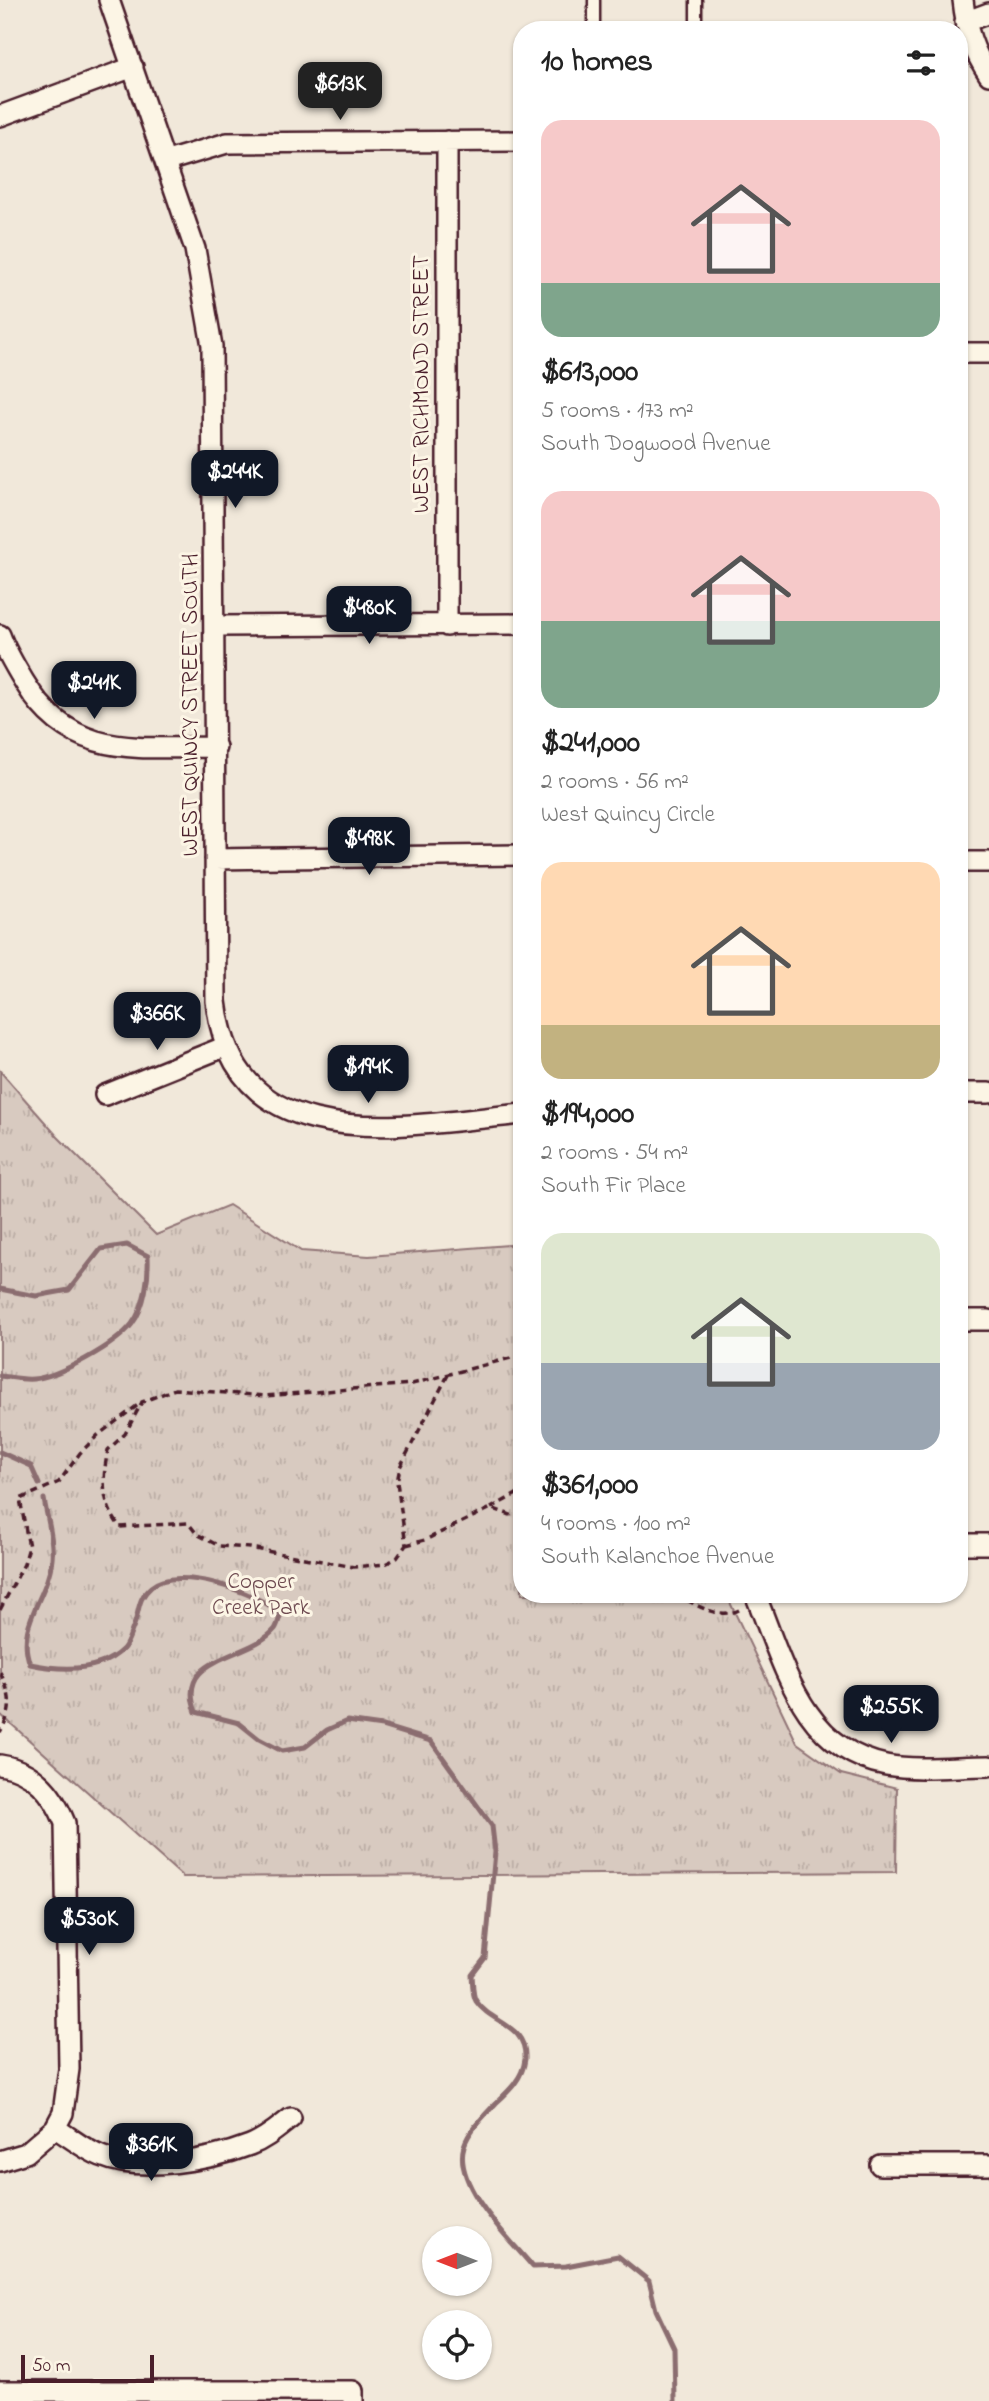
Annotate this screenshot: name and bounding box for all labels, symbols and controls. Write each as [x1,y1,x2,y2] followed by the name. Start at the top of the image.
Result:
[541,41,653,85] text: 10 homes
[902,44,940,82] icon: filters
[291,62,389,122] pin: $613K
[314,68,366,101] text: $613K
[678,166,804,292] icon: home
[406,255,439,513] street label: WEST RICHMOND STREET
[541,351,638,395] text: $613,000
[541,395,694,428] text: 5 rooms · 173 m²
[541,428,771,461] text: South Dogwood Avenue
[186,450,284,510] pin: $244K
[207,456,263,489] text: $244K
[678,537,804,663] icon: home
[175,553,208,857] street label: WEST QUINCY STREET SOUTH
[320,586,418,646] pin: $480K
[342,592,396,625] text: $480K
[45,662,143,721] pin: $241K
[67,667,121,700] text: $241K
[541,722,640,766] text: $241,000
[541,766,689,799] text: 2 rooms · 56 m²
[541,799,715,832] text: West Quincy Circle
[320,818,418,877] pin: $498K
[344,823,394,856] text: $498K
[678,908,804,1034] icon: home
[108,992,206,1052] pin: $366K
[130,998,184,1031] text: $366K
[319,1046,417,1105] pin: $194K
[344,1051,392,1084] text: $194K
[541,1093,634,1137] text: $194,000
[541,1137,688,1170] text: 2 rooms · 54 m²
[541,1170,686,1203] text: South Fir Place
[678,1279,804,1405] icon: home
[541,1464,638,1508] text: $361,000
[541,1508,691,1541] text: 4 rooms · 100 m²
[541,1541,774,1574] text: South Kalanchoe Avenue
[212,1566,311,1625] park label: Copper Creek Park
[842,1686,940,1745] pin: $255K
[860,1691,922,1724] text: $255K
[40,1898,138,1957] pin: $530K
[60,1903,118,1936] text: $530K
[102,2124,200,2183] pin: $361K
[125,2129,177,2162] text: $361K
[422,2226,492,2296] north arrow
[422,2226,492,2380] map controls
[422,2310,492,2380] button: locate
[21,2352,154,2384] scale bar
[32,2353,71,2380] text: 50 m

